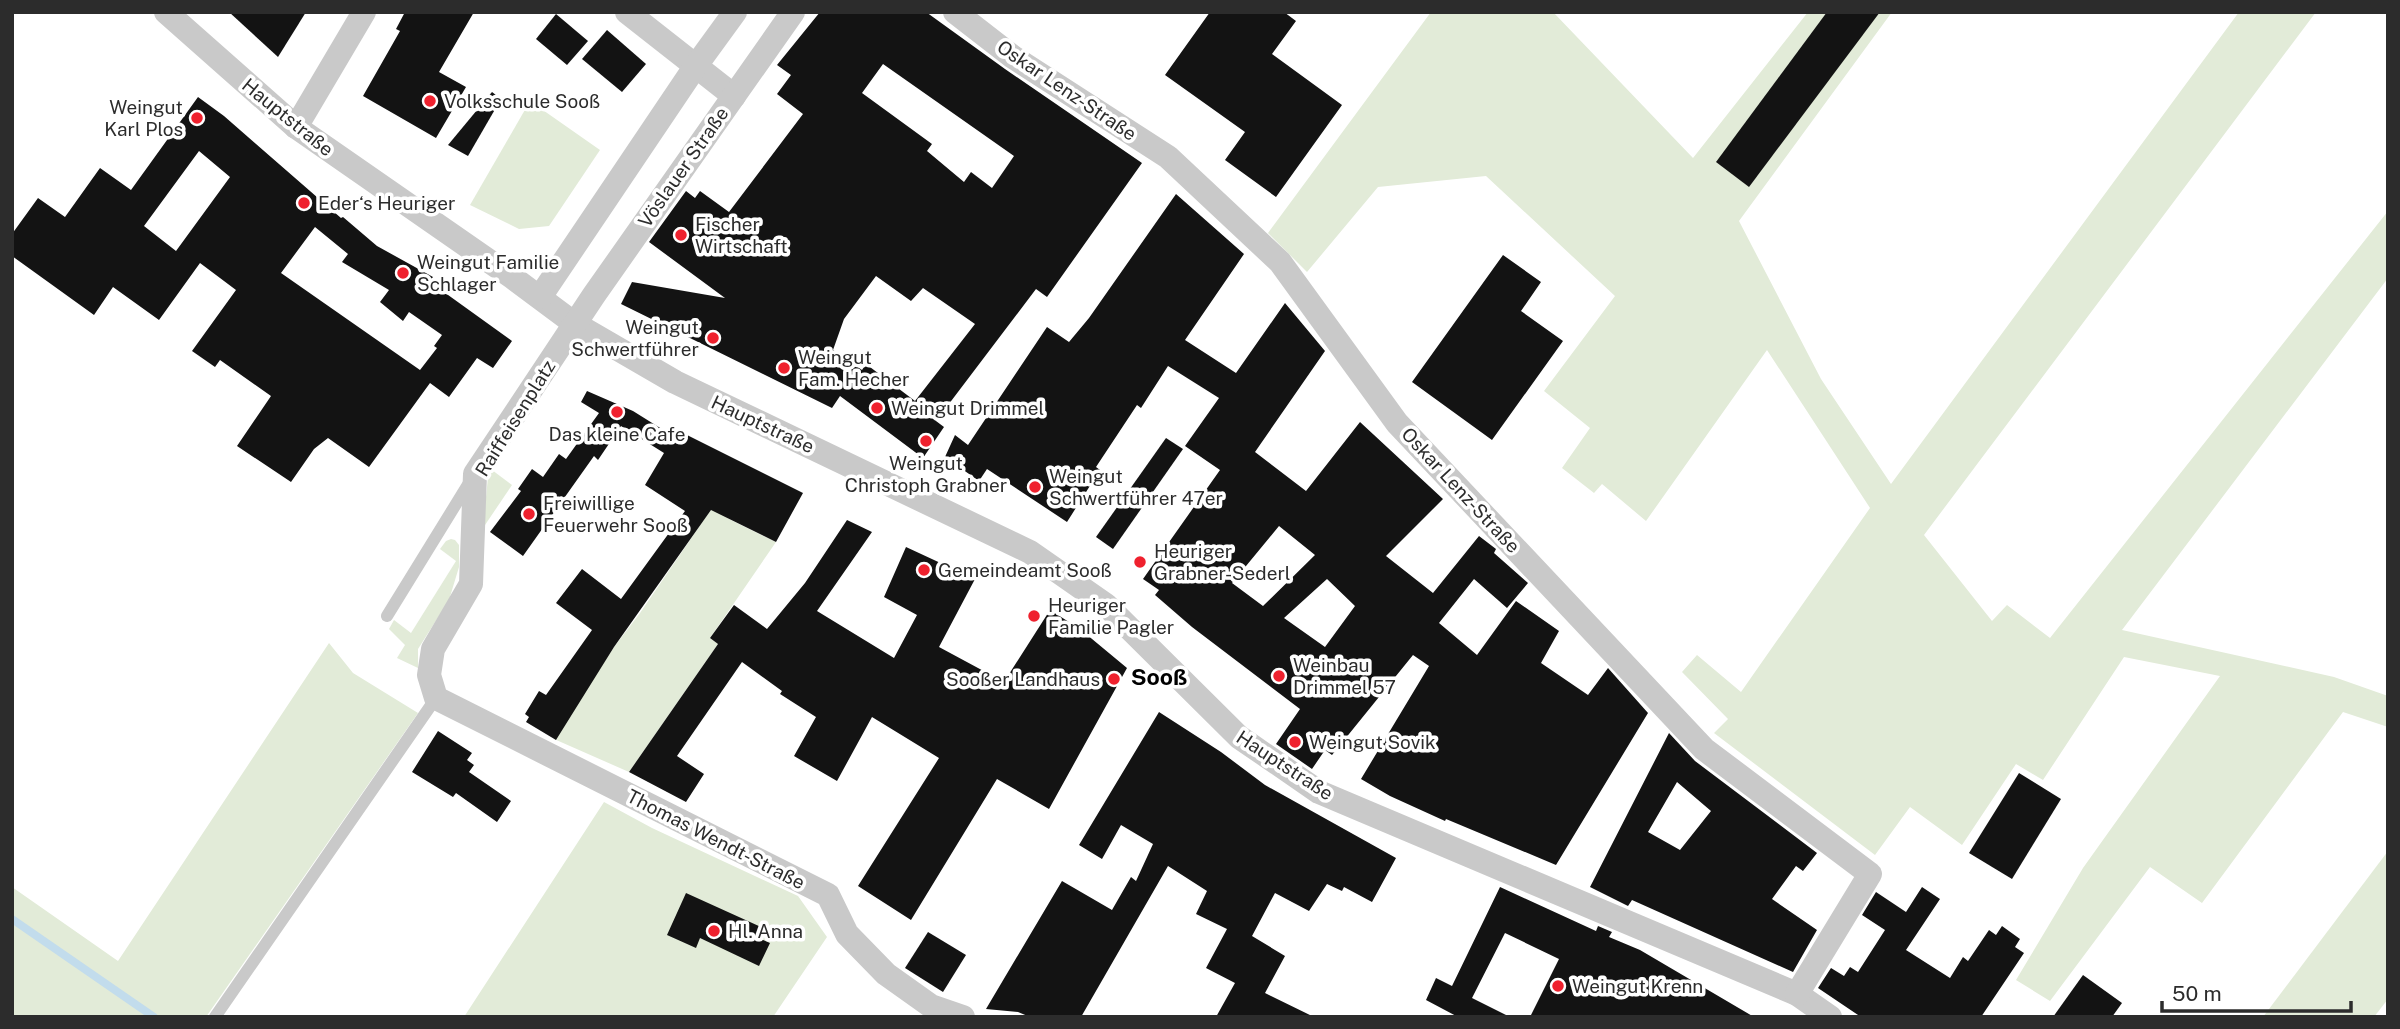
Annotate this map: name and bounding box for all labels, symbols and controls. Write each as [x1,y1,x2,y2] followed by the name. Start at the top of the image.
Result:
[993,35,1141,145] street label: Oskar Lenz-Straße
[238,74,338,160] street label: Hauptstraße
[444,90,600,112] place label: Volksschule Sooß
[422,93,438,109] marker: Volksschule Sooß
[104,96,183,140] place label: Weingut Karl Plos
[633,103,733,231] street label: Vöslauer Straße
[189,110,205,126] marker: Weingut Karl Plos
[318,192,455,214] place label: Eder‘s Heuriger
[296,195,312,211] marker: Eder‘s Heuriger
[695,213,788,257] place label: Fischer Wirtschaft
[673,227,689,243] marker: Fischer Wirtschaft
[417,251,559,295] place label: Weingut Familie Schlager
[395,265,411,281] marker: Weingut Familie Schlager
[571,316,699,360] place label: Weingut Schwertführer
[705,330,721,346] marker: Weingut Schwertführer
[798,346,909,390] place label: Weingut Fam. Hecher
[471,356,559,480] street label: Raiffeisenplatz
[776,360,792,376] marker: Weingut Fam. Hecher
[708,391,818,457] street label: Hauptstraße
[891,397,1044,419] place label: Weingut Drimmel
[869,400,885,416] marker: Weingut Drimmel
[609,404,625,420] marker: Das kleine Cafe
[549,423,685,445] place label: Das kleine Cafe
[1397,423,1525,557] street label: Oskar Lenz-Straße
[918,433,934,449] marker: Weingut Christoph Grabner
[845,452,1007,496] place label: Weingut Christoph Grabner
[1049,465,1223,509] place label: Weingut Schwertführer 47er
[1027,479,1043,495] marker: Weingut Schwertführer 47er
[543,492,688,536] place label: Freiwillige Feuerwehr Sooß
[521,506,537,522] marker: Freiwillige Feuerwehr Sooß
[1154,540,1291,584] place label: Heuriger Grabner-Sederl
[1132,554,1148,570] marker: Heuriger Grabner-Sederl
[938,559,1112,581] place label: Gemeindeamt Sooß
[916,562,932,578] marker: Gemeindeamt Sooß
[1048,594,1174,638] place label: Heuriger Familie Pagler
[1026,608,1042,624] marker: Heuriger Familie Pagler
[1293,654,1396,698] place label: Weinbau Drimmel 57
[1131,663,1187,690] district label: Sooß
[946,668,1100,690] place label: Sooßer Landhaus
[1271,668,1287,684] marker: Weinbau Drimmel 57
[1106,671,1122,687] marker: Sooßer Landhaus
[1233,726,1337,804] street label: Hauptstraße
[1309,731,1436,753] place label: Weingut Sovik
[1287,734,1303,750] marker: Weingut Sovik
[623,785,809,893] street label: Thomas Wendt-Straße
[728,920,803,942] place label: Hl. Anna
[706,923,722,939] marker: Hl. Anna
[2162,970,2351,1014] scale bar
[1572,975,1703,997] place label: Weingut Krenn
[1550,978,1566,994] marker: Weingut Krenn
[2172,981,2222,1006] text: 50 m

